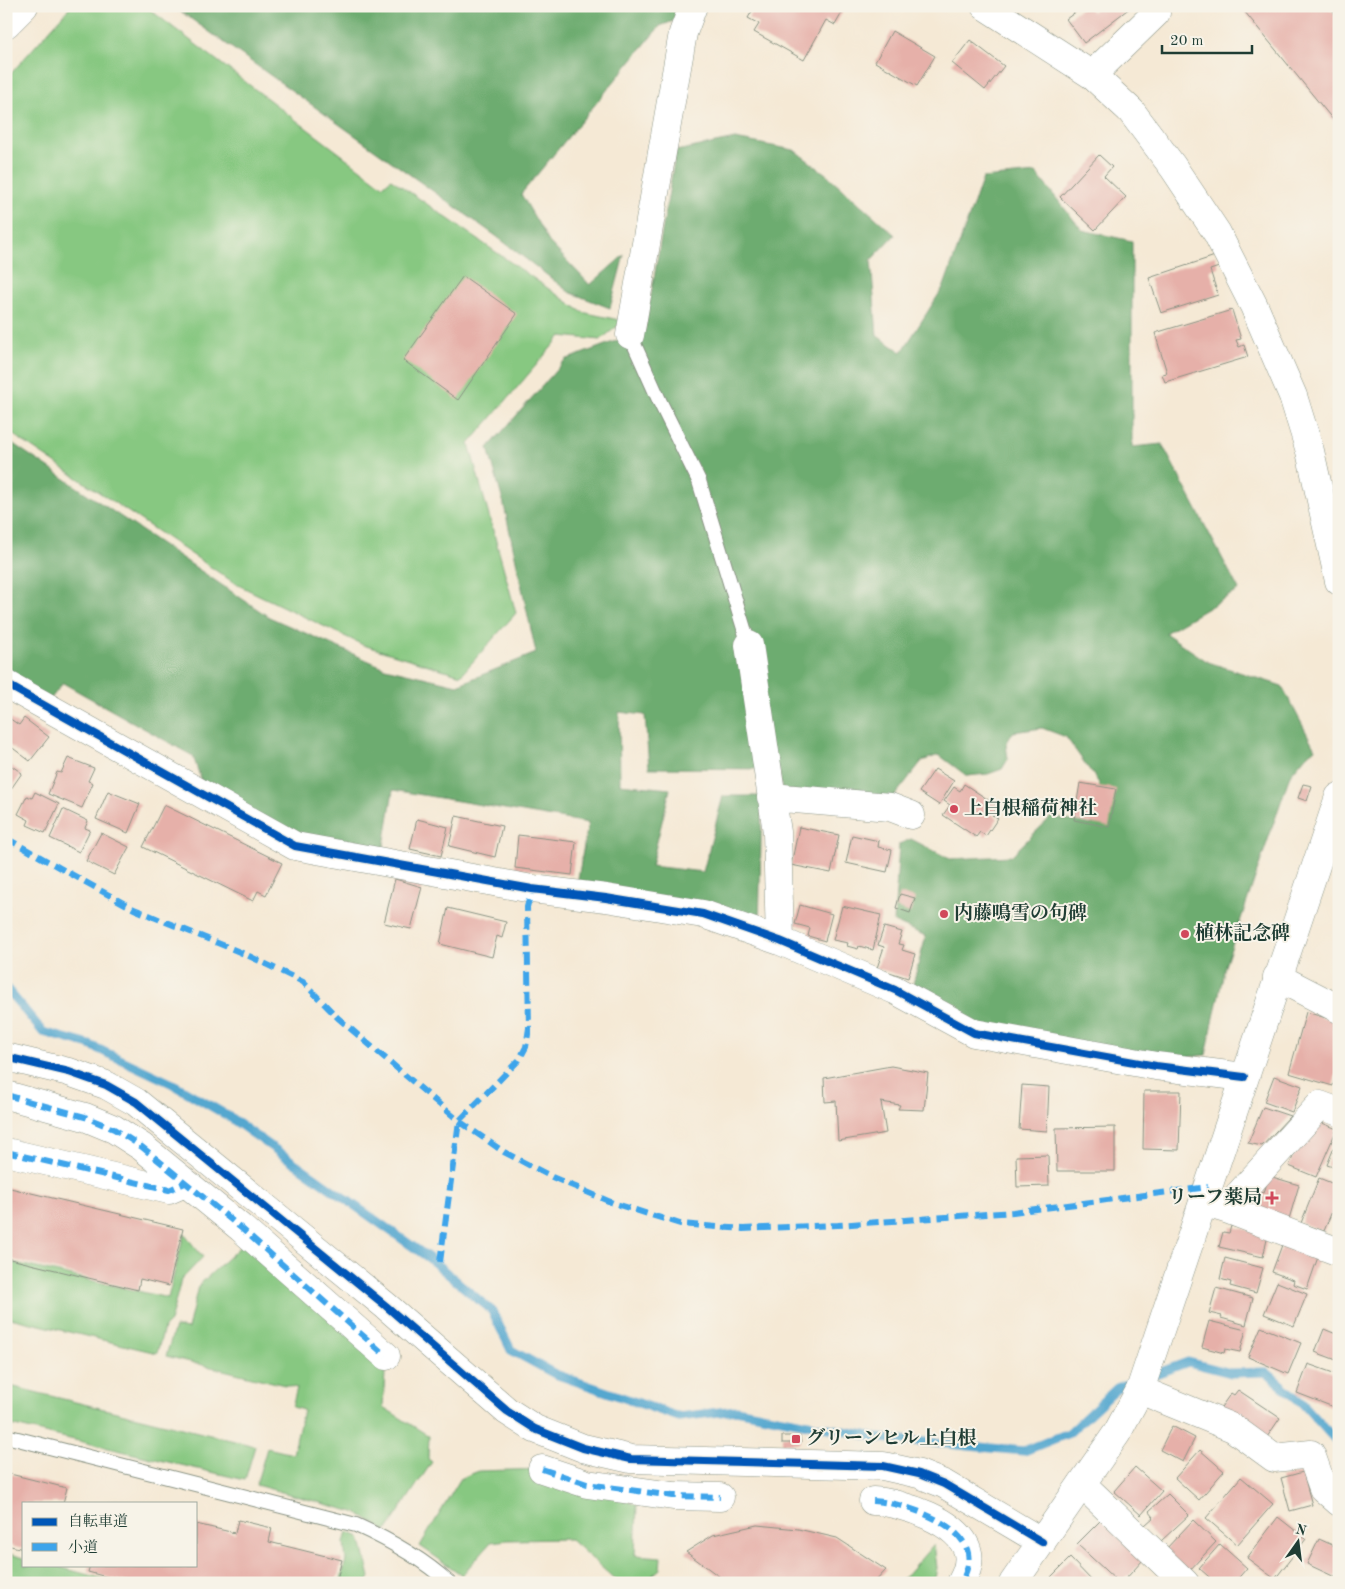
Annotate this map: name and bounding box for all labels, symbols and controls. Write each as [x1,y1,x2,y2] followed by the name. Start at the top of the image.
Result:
[1162,22,1252,54] scale bar
[1170,34,1204,49] text: 20 m
[964,797,1097,819] place label: 上白根稲荷神社
[948,803,960,815] marker: 上白根稲荷神社
[954,902,1087,924] place label: 内藤鳴雪の句碑
[938,908,950,920] marker: 内藤鳴雪の句碑
[1195,922,1290,944] place label: 植林記念碑
[1179,928,1191,940] marker: 植林記念碑
[1168,1186,1262,1208] place label: リーフ薬局
[1266,1192,1278,1204] marker: リーフ薬局
[806,1427,977,1449] place label: グリーンヒル上白根
[790,1433,802,1445] marker: グリーンヒル上白根
[22,1502,198,1566] legend
[68,1513,128,1530] text: 自転車道
[1272,1516,1322,1566] north arrow
[1294,1522,1308,1539] text: N
[68,1539,98,1556] text: 小道

